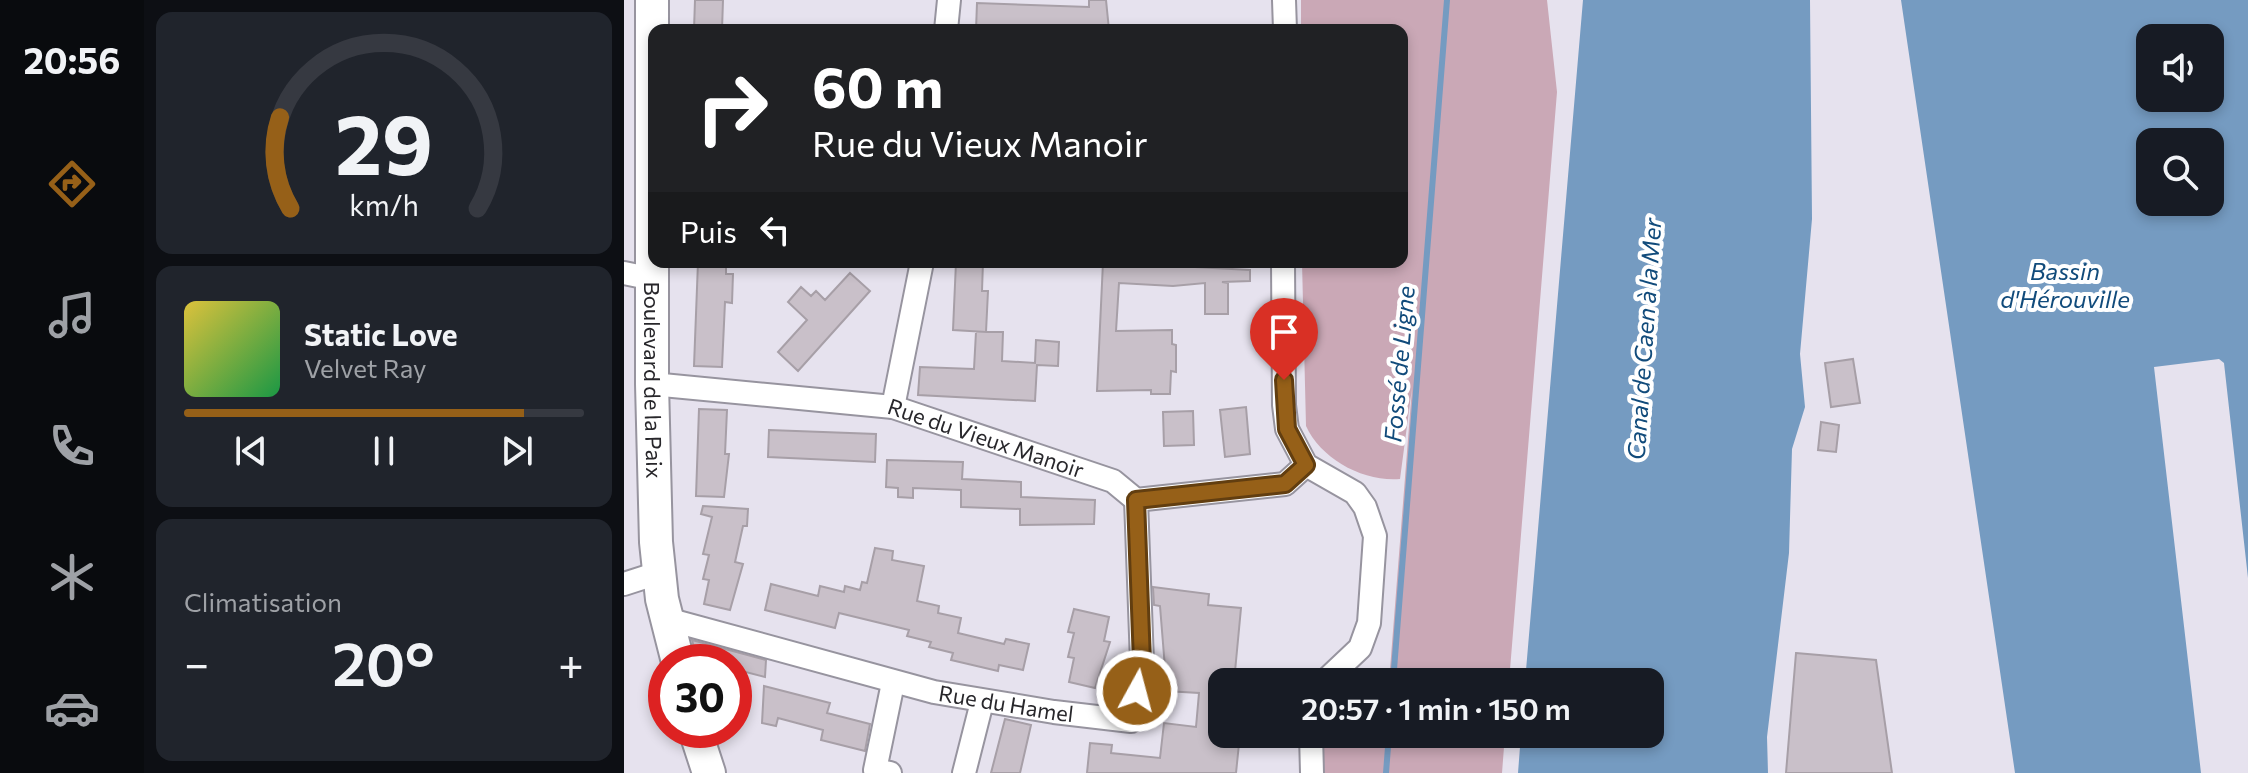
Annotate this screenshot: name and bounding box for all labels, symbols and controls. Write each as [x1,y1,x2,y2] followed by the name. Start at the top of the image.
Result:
[2136,24,2224,216] map controls
[2136,24,2224,112] button: sound
[24,37,120,81] text: 20:56
[812,51,943,120] text: 60 m
[680,56,784,160] icon: right
[335,89,433,191] text: 29
[812,120,1148,164] text: Rue du Vieux Manoir
[2136,128,2224,216] button: search
[44,156,100,212] icon: directions
[349,187,419,222] text: km/h
[753,208,797,252] icon: left
[680,212,737,249] text: Puis
[1621,216,1667,461] water label: Canal de Caen à la Mer
[2000,256,2130,313] water label: Bassin d'Hérouville
[639,281,668,479] street label: Boulevard de la Paix
[1377,284,1420,443] water label: Fossé de Ligne
[44,287,100,343] icon: music
[1250,298,1318,380] pin
[1262,310,1306,354] icon: arrive
[304,315,458,352] text: Static Love
[304,352,427,383] text: Velvet Ray
[884,392,1088,483] street label: Rue du Vieux Manoir
[44,418,100,474] icon: phone
[229,429,273,473] icon: previous
[362,429,406,473] icon: pause
[495,429,539,473] icon: next
[44,549,100,605] icon: climate
[184,586,342,617] text: Climatisation
[332,625,435,698] text: 20°
[184,635,209,689] text: −
[558,635,584,689] text: +
[648,644,752,748] speed limit sign: 30
[1095,649,1179,733] position arrow
[937,679,1075,727] street label: Rue du Hamel
[44,680,100,736] icon: car
[1301,689,1571,726] text: 20:57 · 1 min · 150 m

